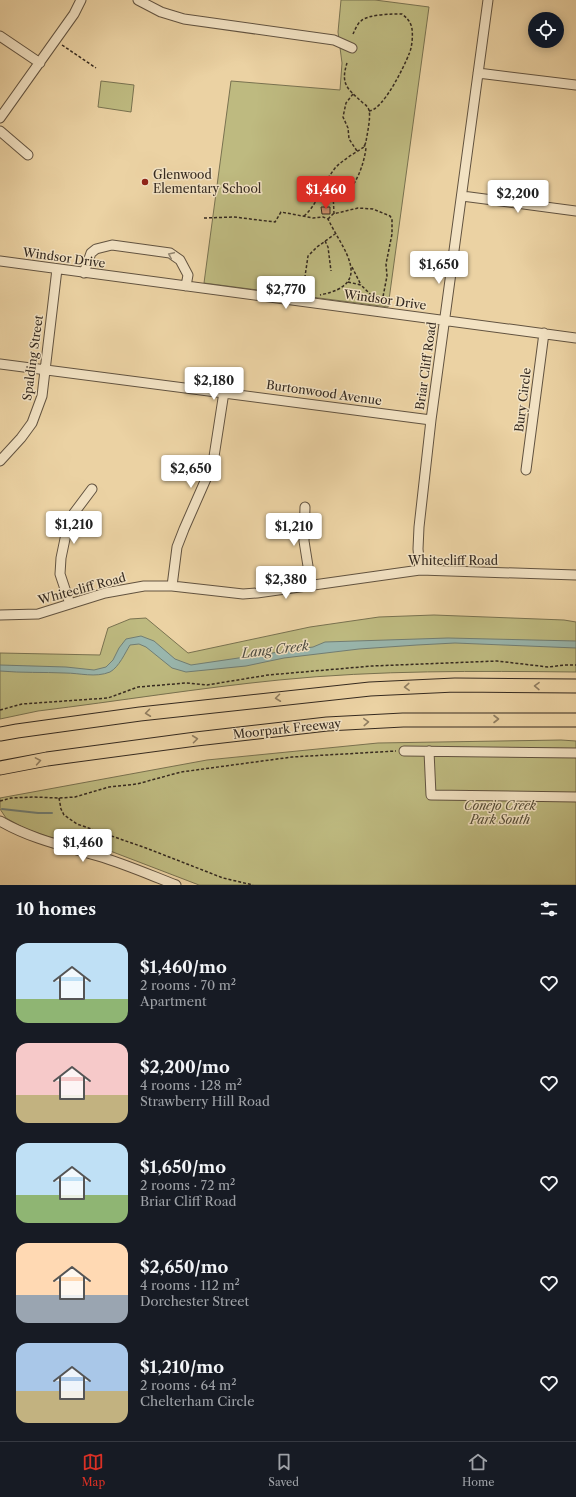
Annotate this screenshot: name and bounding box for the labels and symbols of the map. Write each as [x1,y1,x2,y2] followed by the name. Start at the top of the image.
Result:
[153,167,262,196] place label: Glenwood Elementary School
[293,176,359,210] pin: $1,460
[140,177,150,187] marker: Glenwood Elementary School
[485,180,551,214] pin: $2,200
[21,244,107,271] street label: Windsor Drive
[406,251,472,285] pin: $1,650
[168,252,175,260] one-way arrow
[253,276,319,310] pin: $2,770
[342,286,428,313] street label: Windsor Drive
[19,313,46,402] street label: Spalding Street
[412,320,439,411] street label: Briar Cliff Road
[181,367,247,401] pin: $2,180
[511,367,534,433] street label: Bury Circle
[265,377,383,408] street label: Burtonwood Avenue
[158,455,224,489] pin: $2,650
[41,511,107,545] pin: $1,210
[261,513,327,547] pin: $1,210
[407,553,499,568] street label: Whitecliff Road
[253,566,319,600] pin: $2,380
[35,569,128,608] street label: Whitecliff Road
[239,637,310,661] water label: Lang Creek
[534,681,540,690] one-way arrow
[404,683,410,692] one-way arrow
[275,693,281,702] one-way arrow
[145,708,151,717] one-way arrow
[232,715,342,742] street label: Moorpark Freeway
[493,715,499,723] one-way arrow
[363,717,369,726] one-way arrow
[192,735,198,744] one-way arrow
[35,757,41,766] one-way arrow
[464,798,537,827] park label: Conejo Creek Park South
[50,829,116,863] pin: $1,460

